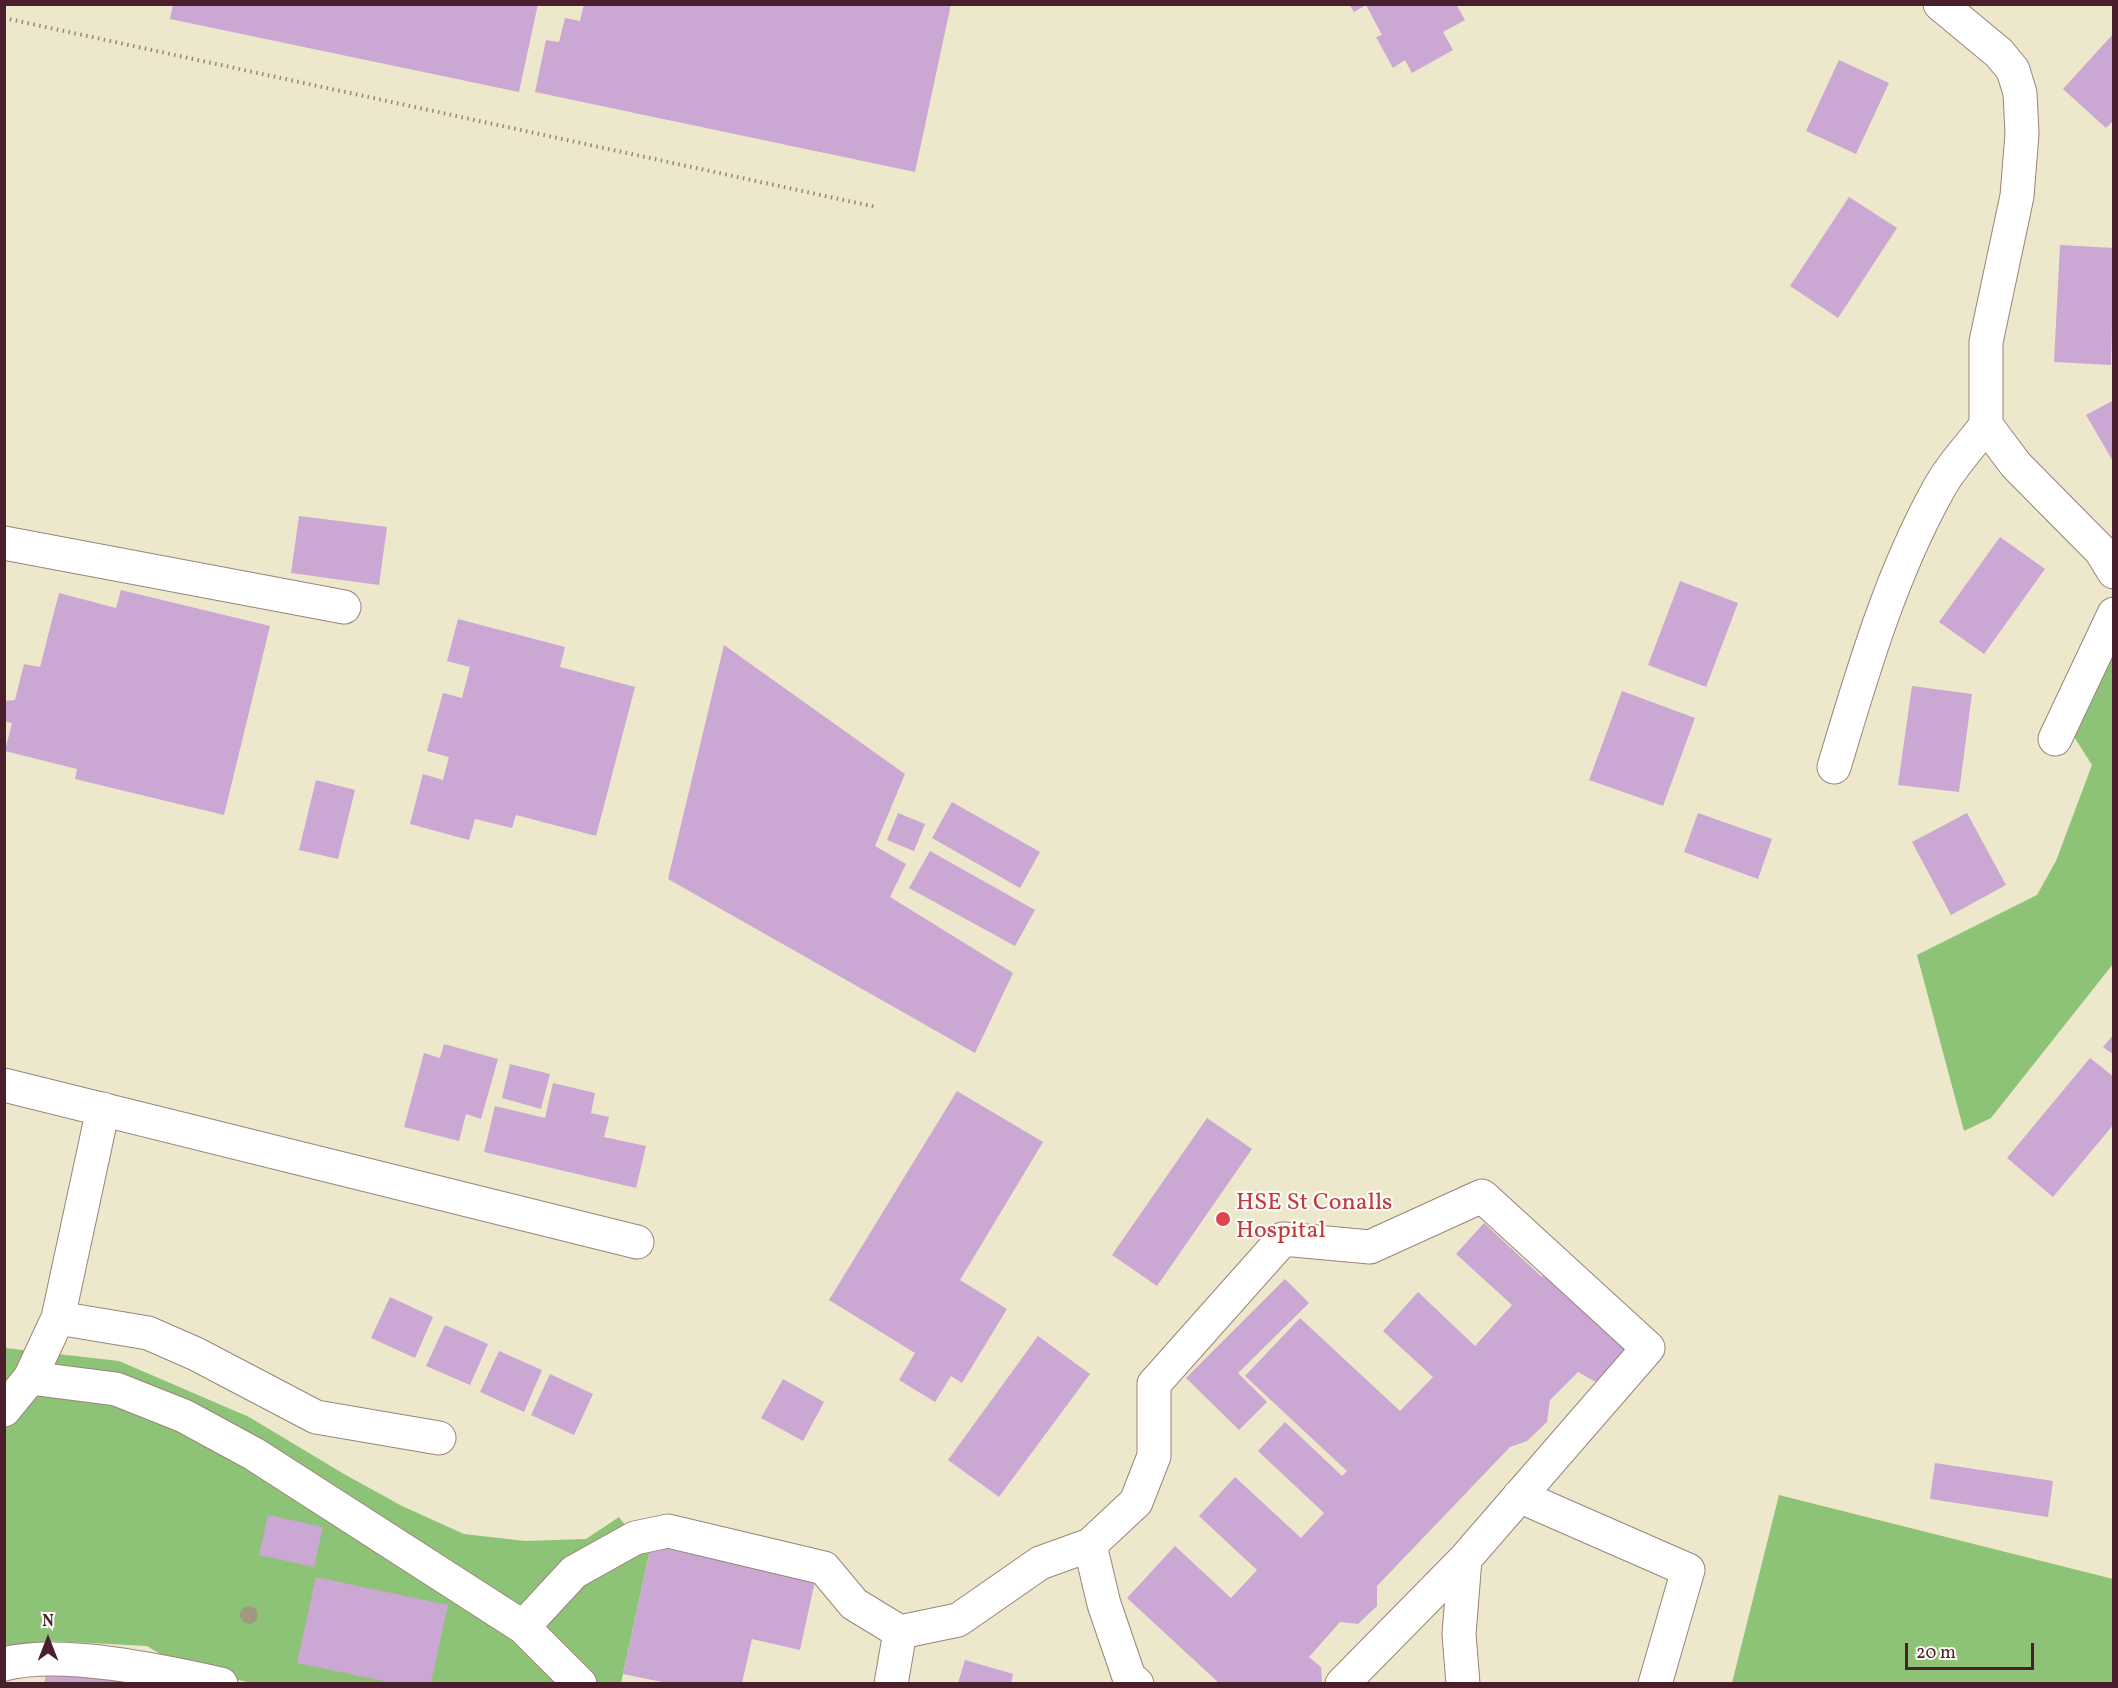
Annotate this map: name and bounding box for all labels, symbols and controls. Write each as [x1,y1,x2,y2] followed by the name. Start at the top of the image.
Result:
[1236,1191,1392,1247] place label: HSE St Conalls Hospital
[1214,1210,1232,1228] marker: HSE St Conalls Hospital
[18,1610,78,1670] north arrow
[42,1611,54,1633] text: N
[1908,1631,2037,1669] scale bar
[1916,1641,1956,1666] text: 20 m

